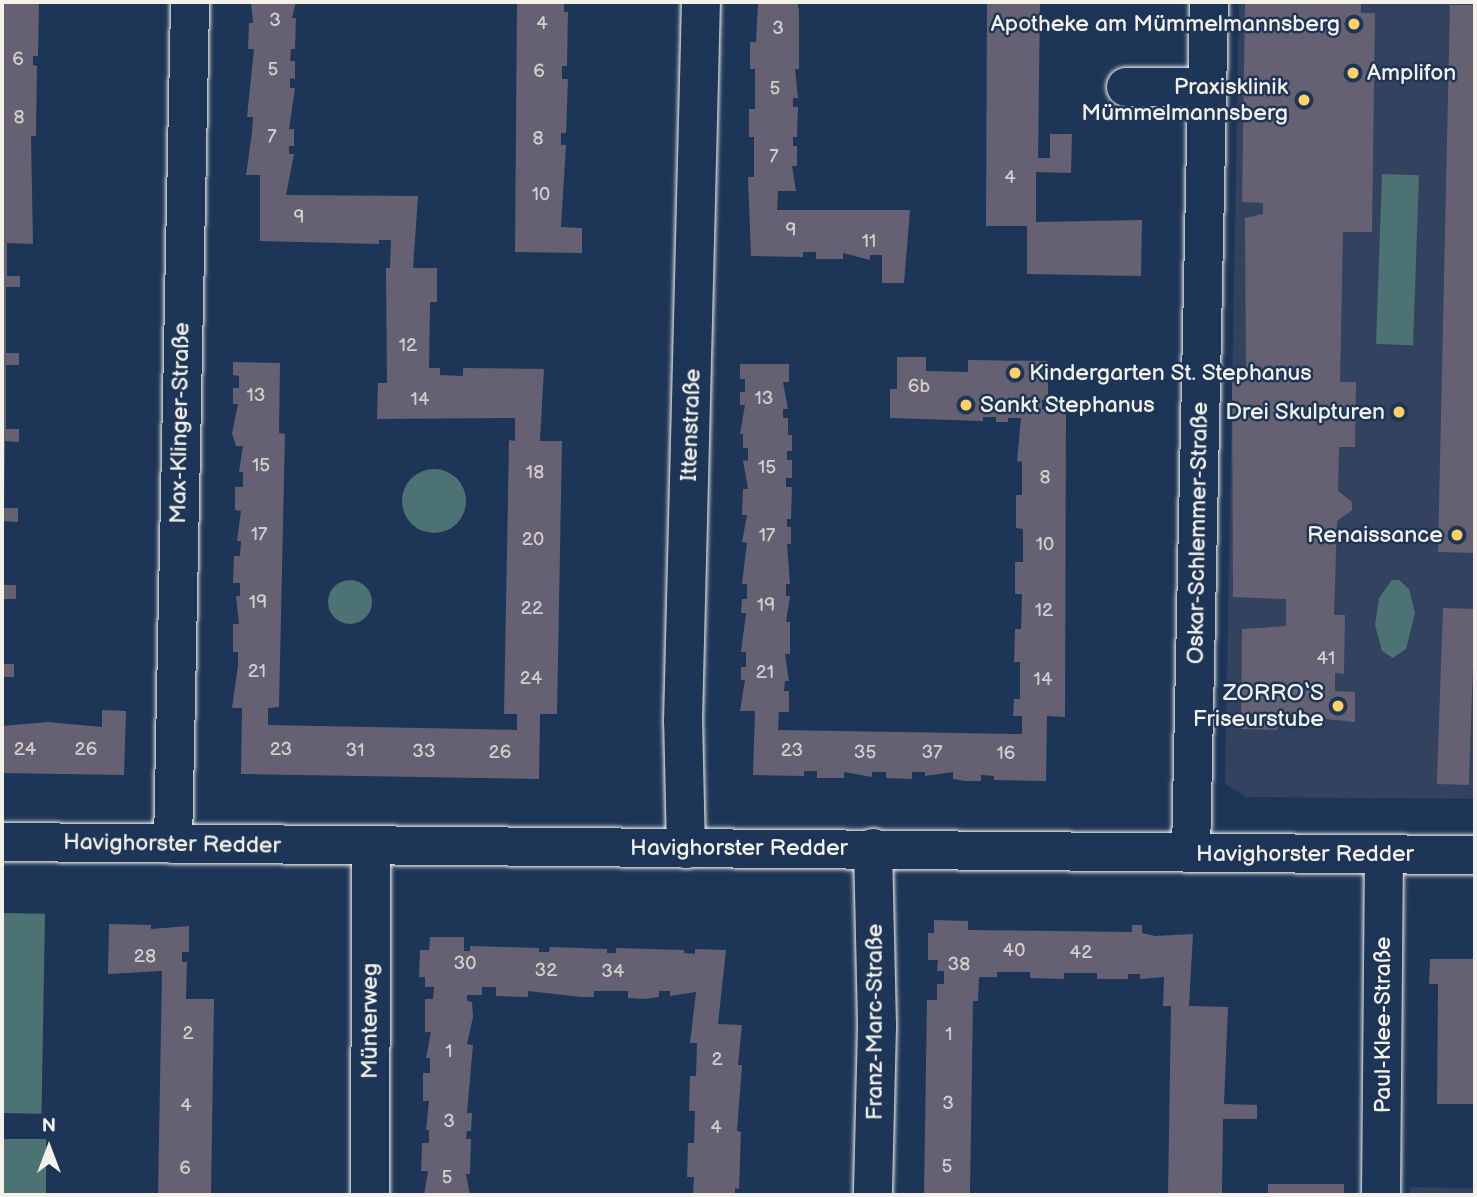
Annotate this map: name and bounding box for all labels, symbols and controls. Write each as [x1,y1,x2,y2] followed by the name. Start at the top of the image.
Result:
[269,10,281,32] house number: 3
[991,10,1340,38] place label: Apotheke am Mümmelmannsberg
[536,13,548,35] house number: 4
[1346,16,1362,32] marker: Apotheke am Mümmelmannsberg
[772,18,784,40] house number: 3
[12,49,24,71] house number: 6
[268,59,278,81] house number: 5
[1367,59,1456,87] place label: Amplifon
[533,61,545,83] house number: 6
[1345,65,1361,81] marker: Amplifon
[1081,73,1288,127] place label: Praxisklinik Mümmelmannsberg
[770,78,780,100] house number: 5
[1294,90,1314,110] marker: Praxisklinik Mümmelmannsberg
[13,107,25,129] house number: 8
[267,126,277,148] house number: 7
[532,128,544,150] house number: 8
[769,146,779,168] house number: 7
[1004,167,1016,189] house number: 4
[532,184,550,206] house number: 10
[294,207,304,229] house number: 9
[786,220,796,242] house number: 9
[862,231,876,253] house number: 11
[164,322,196,524] street label: Max-Klinger-Straße
[399,335,417,357] house number: 12
[1029,359,1313,387] place label: Kindergarten St. Stephanus
[1007,365,1023,381] marker: Kindergarten St. Stephanus
[675,368,707,482] street label: Ittenstraße
[908,376,930,398] house number: 6b
[246,385,266,407] house number: 13
[754,388,774,410] house number: 13
[411,389,429,411] house number: 14
[980,391,1155,419] place label: Sankt Stephanus
[958,397,974,413] marker: Sankt Stephanus
[1225,398,1385,426] place label: Drei Skulpturen
[1182,402,1214,664] street label: Oskar-Schlemmer-Straße
[1391,404,1407,420] marker: Drei Skulpturen
[252,455,270,477] house number: 15
[758,457,776,479] house number: 15
[526,462,544,484] house number: 18
[1039,467,1051,489] house number: 8
[1307,521,1443,549] place label: Renaissance
[251,524,267,546] house number: 17
[759,525,775,547] house number: 17
[1449,527,1465,543] marker: Renaissance
[522,529,544,551] house number: 20
[1036,534,1054,556] house number: 10
[249,592,267,614] house number: 19
[757,595,775,617] house number: 19
[521,598,543,620] house number: 22
[1035,600,1053,622] house number: 12
[1317,648,1335,670] house number: 41
[248,661,266,683] house number: 21
[756,662,774,684] house number: 21
[520,668,542,690] house number: 24
[1034,669,1052,691] house number: 14
[1193,679,1324,733] place label: ZORRO‘S Friseurstube
[1330,698,1346,714] marker: ZORRO‘S Friseurstube
[14,739,36,761] house number: 24
[75,739,97,761] house number: 26
[270,739,292,761] house number: 23
[345,740,365,762] house number: 31
[781,740,803,762] house number: 23
[412,741,436,763] house number: 33
[489,742,511,764] house number: 26
[854,742,876,764] house number: 35
[921,742,943,764] house number: 37
[997,743,1015,765] house number: 16
[63,828,281,860] street label: Havighorster Redder
[630,834,848,862] street label: Havighorster Redder
[1196,840,1414,868] street label: Havighorster Redder
[861,924,889,1120] street label: Franz-Marc-Straße
[1369,937,1397,1113] street label: Paul-Klee-Straße
[1003,940,1025,962] house number: 40
[1070,942,1092,964] house number: 42
[134,946,156,968] house number: 28
[454,953,476,975] house number: 30
[948,954,970,976] house number: 38
[535,960,557,982] house number: 32
[601,961,625,983] house number: 34
[356,963,384,1079] street label: Münterweg
[182,1023,194,1045] house number: 2
[945,1024,953,1046] house number: 1
[445,1041,453,1063] house number: 1
[711,1049,723,1071] house number: 2
[942,1093,954,1115] house number: 3
[180,1095,192,1117] house number: 4
[443,1111,455,1133] house number: 3
[14,1113,84,1183] north arrow
[42,1115,56,1138] text: N
[710,1117,722,1139] house number: 4
[942,1156,952,1178] house number: 5
[179,1158,191,1180] house number: 6
[442,1167,452,1189] house number: 5

